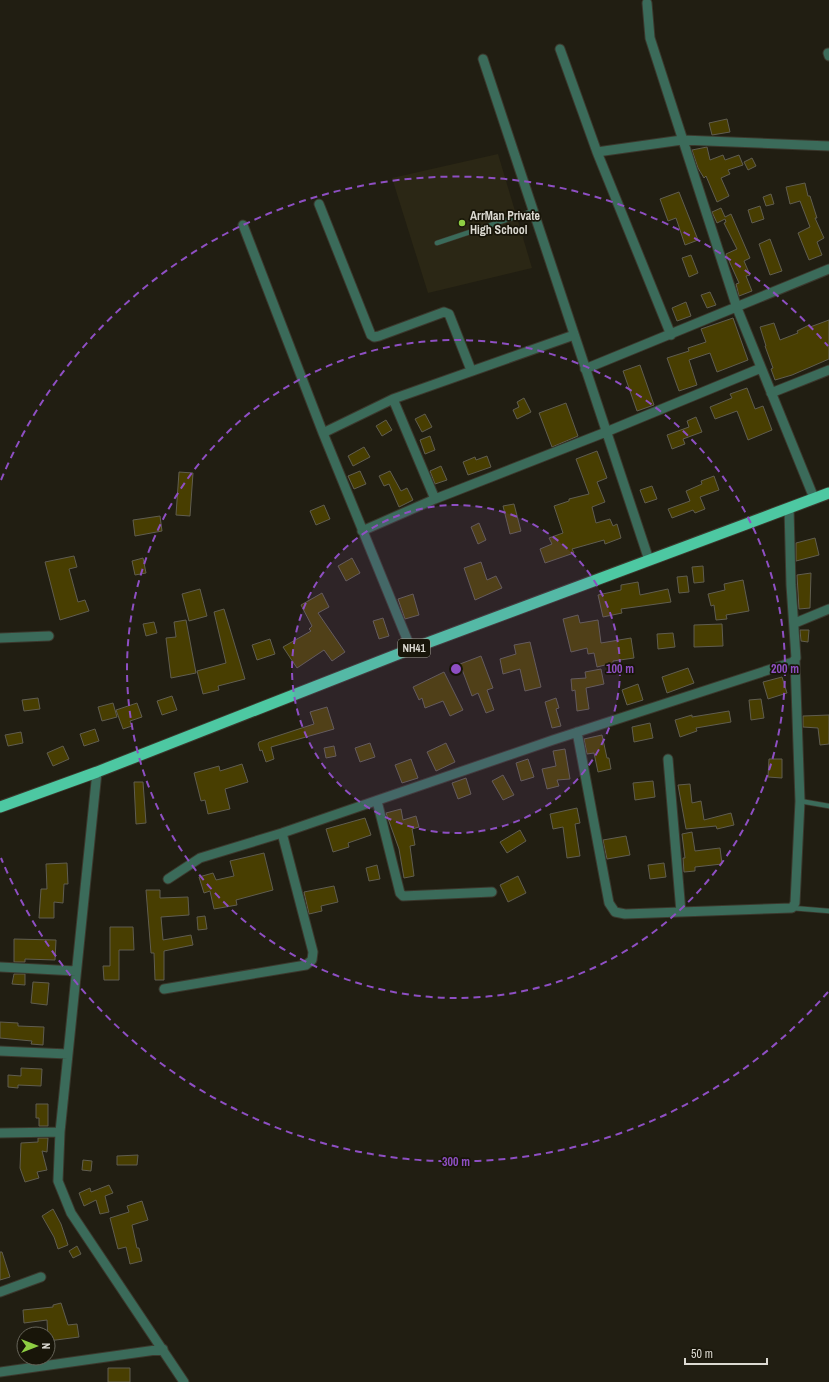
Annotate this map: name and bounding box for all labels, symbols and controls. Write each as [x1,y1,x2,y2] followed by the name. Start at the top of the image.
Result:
[470,208,541,238] place label: ArrMan Private High School
[457,218,467,228] marker: ArrMan Private High School
[398,639,430,657] road number: NH41
[606,661,634,677] text: 100 m
[771,661,799,677] text: 200 m
[449,662,463,676] centre of rings
[442,1154,470,1170] text: 300 m
[16,1326,56,1366] north arrow
[685,1340,767,1366] scale bar
[39,1343,53,1349] text: N
[691,1346,713,1362] text: 50 m

